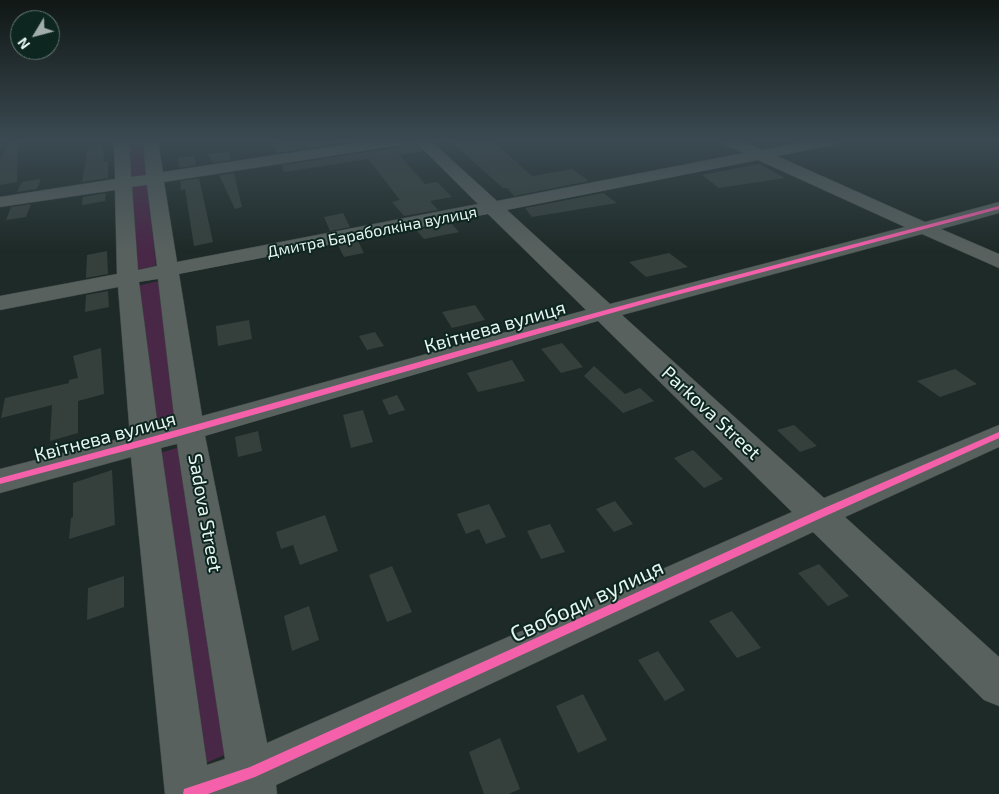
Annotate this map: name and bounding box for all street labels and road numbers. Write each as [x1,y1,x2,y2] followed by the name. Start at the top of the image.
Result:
[265,202,479,262] street label: Дмитра Бараболкіна вулиця
[422,296,568,358] street label: Квітнева вулиця
[657,361,765,465] street label: Parkova Street
[32,407,178,467] street label: Квітнева вулиця
[183,452,227,574] street label: Sadova Street
[506,554,668,648] street label: Свободи вулиця

